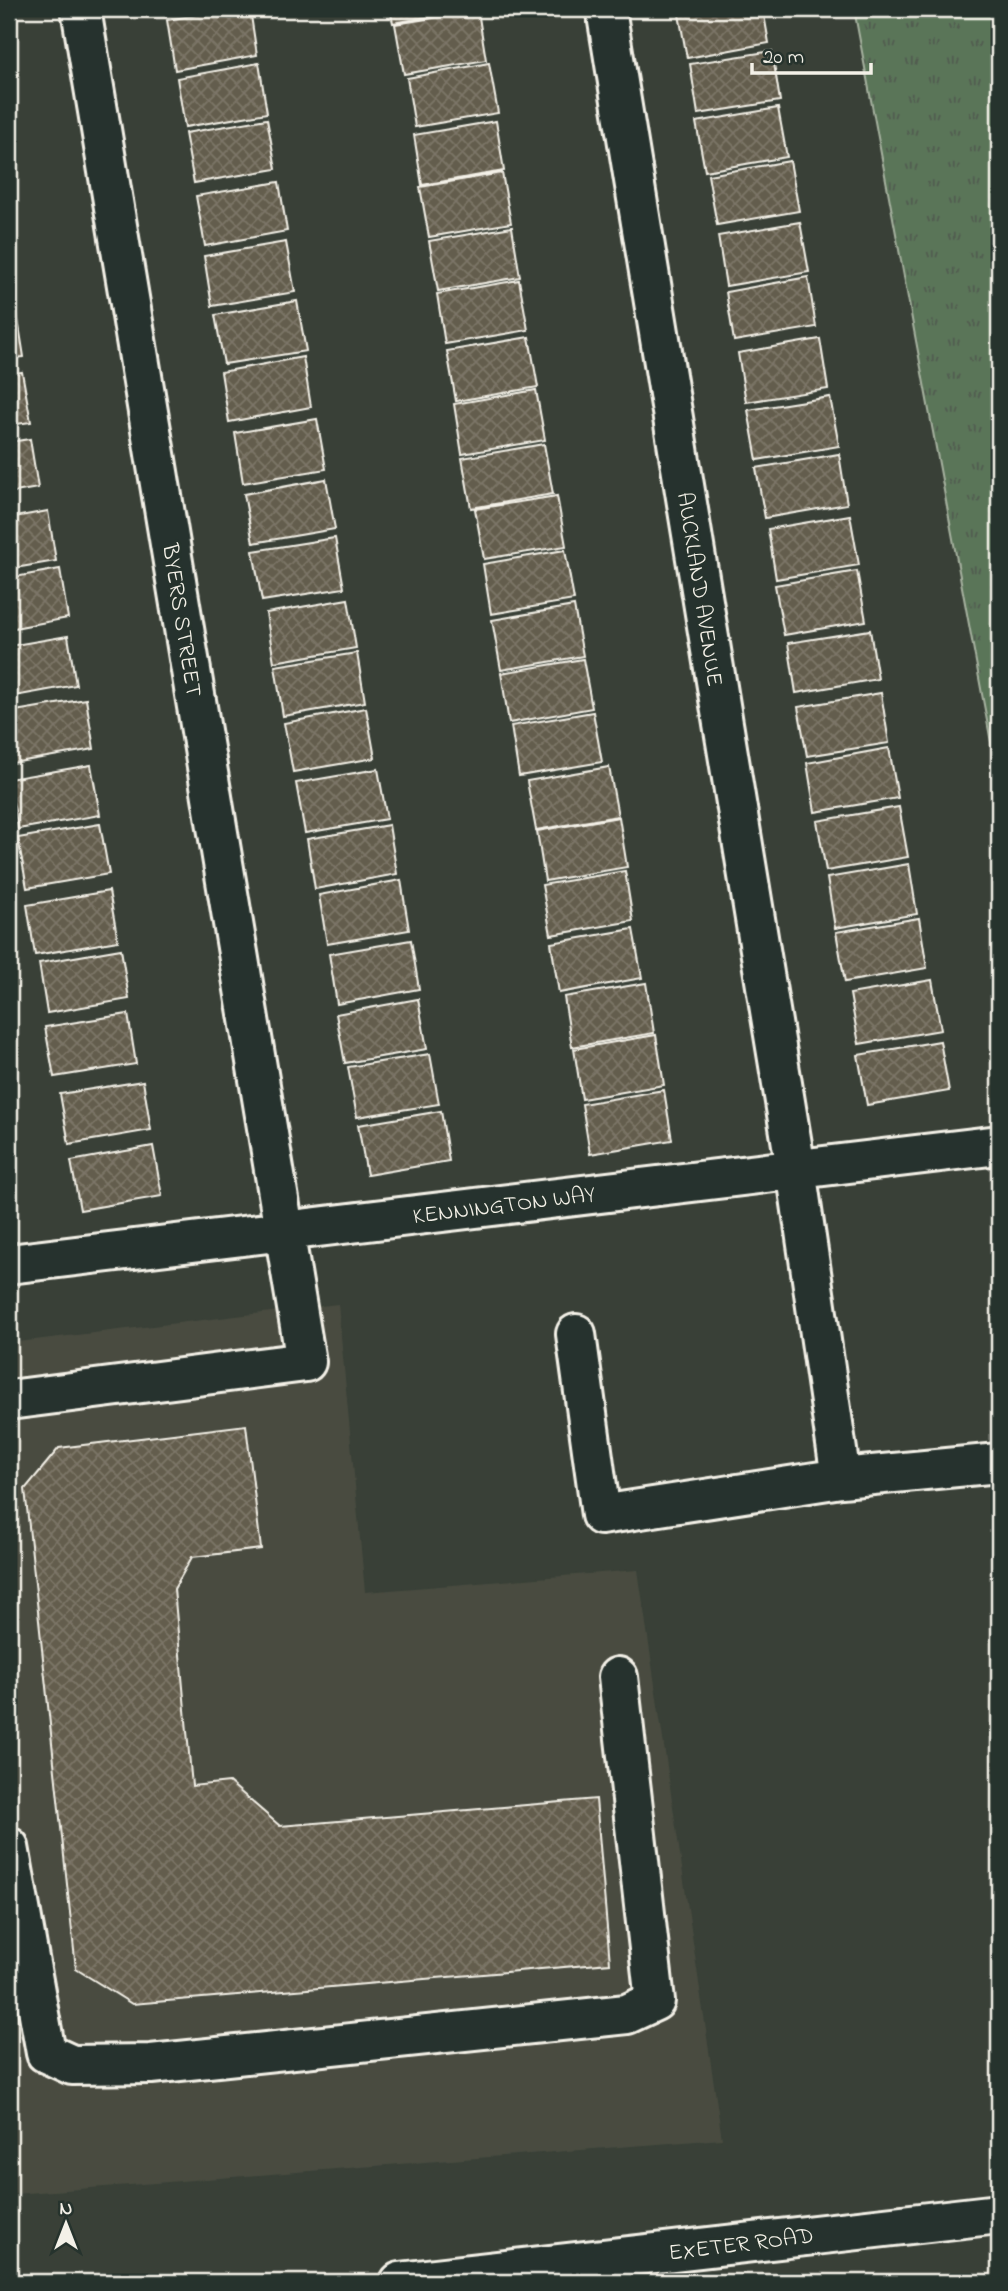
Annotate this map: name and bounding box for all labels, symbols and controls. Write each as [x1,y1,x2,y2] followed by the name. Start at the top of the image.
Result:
[752,32,872,76] scale bar
[763,43,804,73] text: 20 m
[667,490,730,689] street label: AUCKLAND AVENUE
[152,540,209,699] street label: BYERS STREET
[411,1179,598,1234] street label: KENNINGTON WAY
[32,2190,102,2260] north arrow
[60,2196,73,2223] text: N
[667,2220,816,2271] street label: EXETER ROAD

